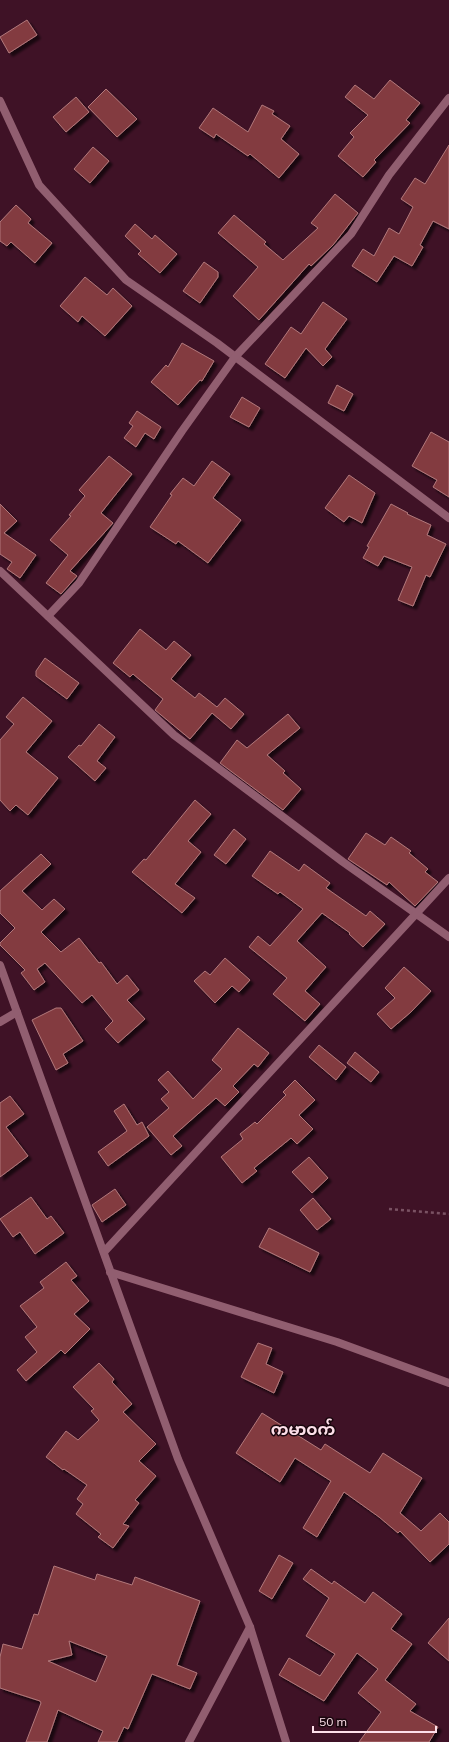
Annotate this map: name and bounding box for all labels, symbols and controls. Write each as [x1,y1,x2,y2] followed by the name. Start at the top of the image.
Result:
[271,1418,335,1439] district label: ကမာဝက်
[313,1708,436,1734] scale bar
[319,1714,347,1729] text: 50 m

